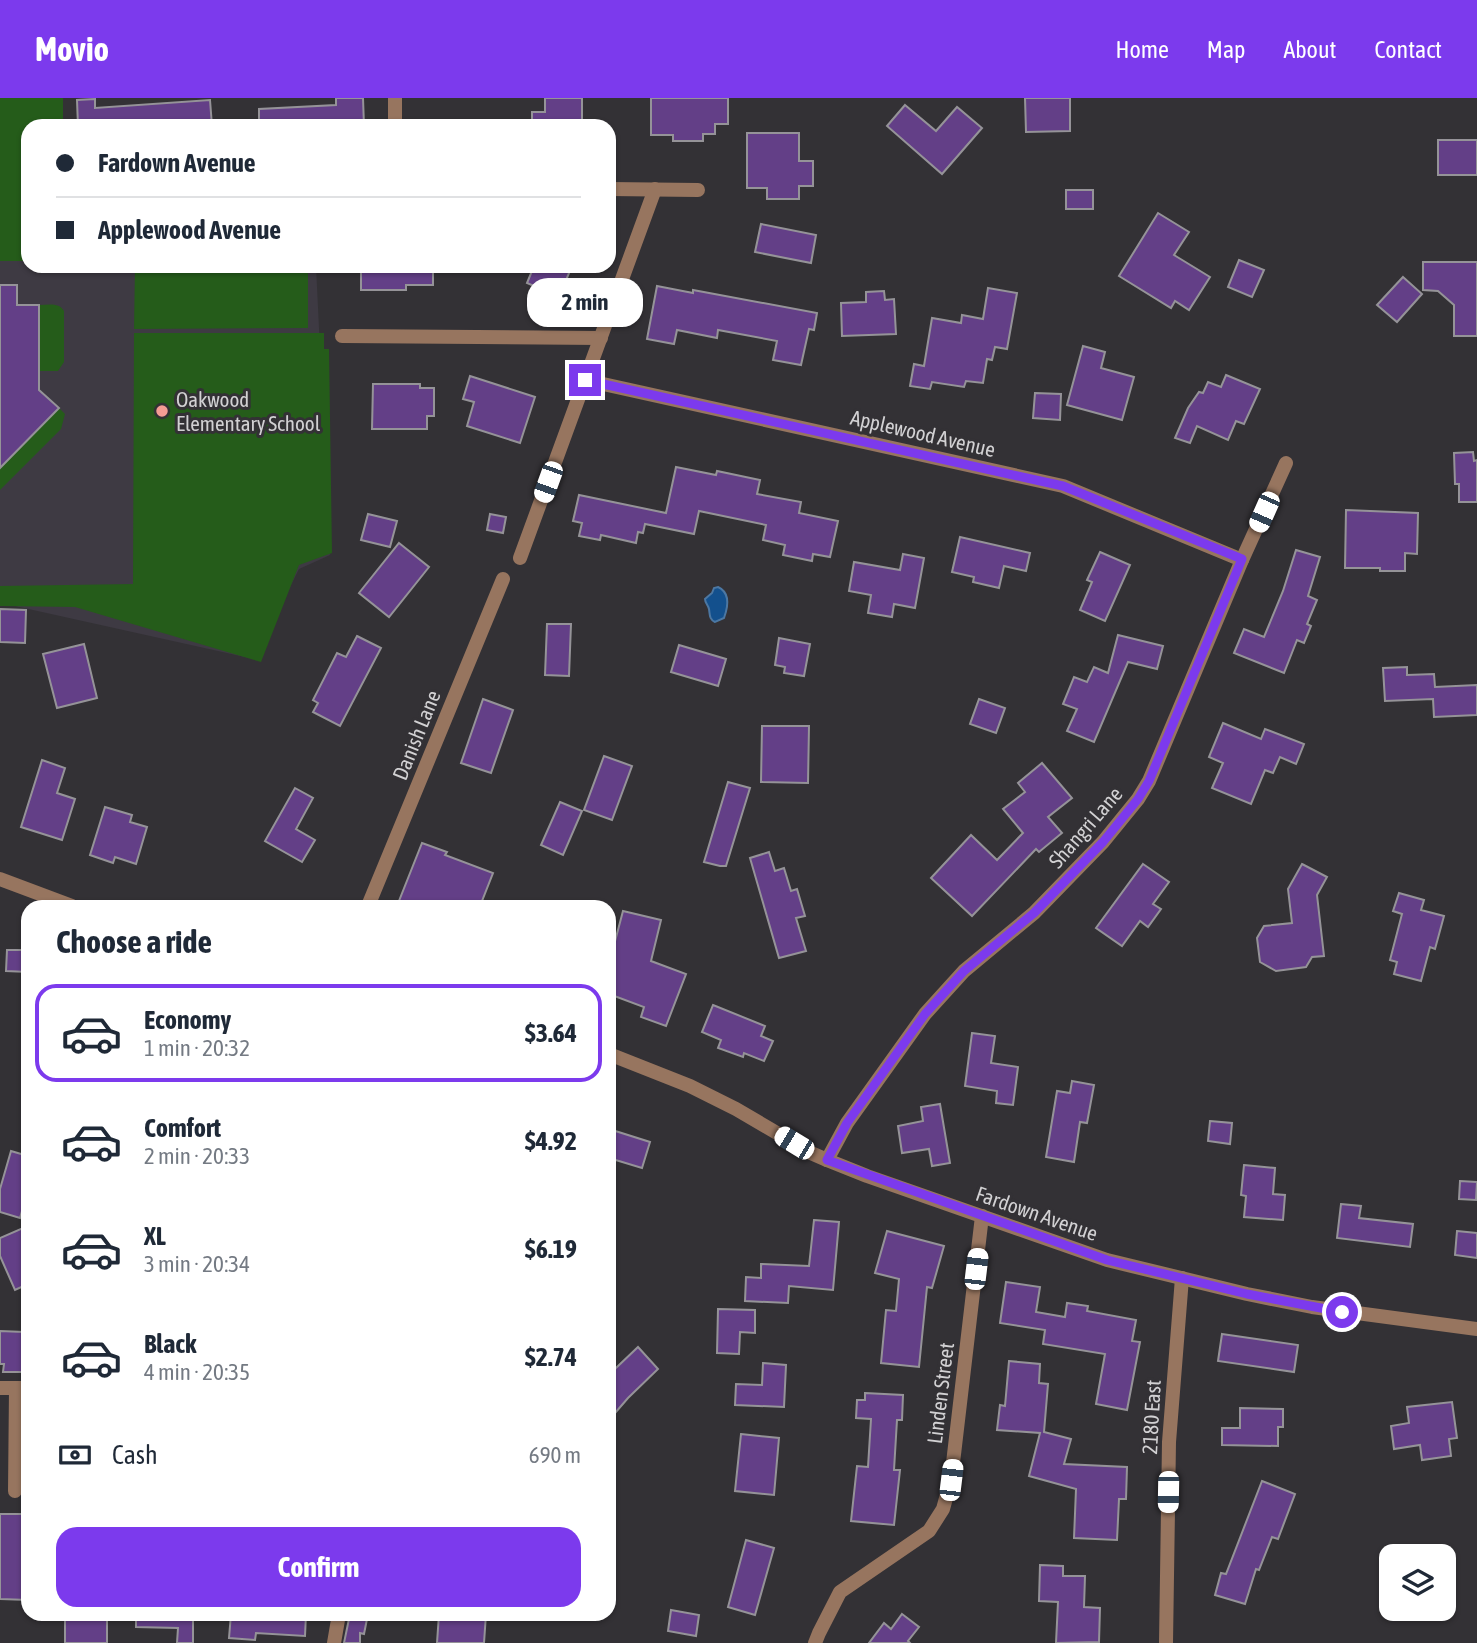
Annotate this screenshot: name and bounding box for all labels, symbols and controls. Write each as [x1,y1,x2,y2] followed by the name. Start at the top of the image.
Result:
[35,30,109,68] text: Movio
[1115,36,1169,63] text: Home
[1207,36,1245,63] text: Map
[1283,36,1336,63] text: About
[1374,36,1442,63] text: Contact
[98,148,256,178] text: Fardown Avenue
[98,215,281,245] text: Applewood Avenue
[527,278,643,328] callout: 2 min
[562,289,608,315] text: 2 min
[569,364,601,396] route end
[176,387,321,435] place label: Oakwood Elementary School
[154,403,170,419] marker: Oakwood Elementary School
[848,405,998,461] street label: Applewood Avenue
[531,459,566,505] car
[1246,489,1283,535] car
[387,687,445,783] street label: Danish Lane
[1043,782,1127,872] street label: Shangri Lane
[56,923,212,960] text: Choose a ride
[60,1002,123,1065] icon: car
[144,1005,231,1035] text: Economy
[525,1018,577,1048] text: $3.64
[144,1035,250,1061] text: 1 min · 20:32
[60,1110,123,1173] icon: car
[144,1113,221,1143] text: Comfort
[771,1123,818,1163] car
[525,1126,577,1156] text: $4.92
[144,1143,250,1169] text: 2 min · 20:33
[973,1181,1101,1245] street label: Fardown Avenue
[60,1218,123,1281] icon: car
[144,1221,166,1251] text: XL
[525,1234,577,1264] text: $6.19
[964,1247,989,1291] car
[144,1251,250,1277] text: 3 min · 20:34
[1326,1296,1358,1328] route start
[60,1326,123,1389] icon: car
[144,1329,196,1359] text: Black
[922,1341,958,1445] street label: Linden Street
[525,1342,577,1372] text: $2.74
[144,1359,250,1385] text: 4 min · 20:35
[1137,1379,1165,1455] street label: 2180 East
[56,1436,94,1474] icon: cash
[112,1440,158,1470] text: Cash
[529,1442,581,1468] text: 690 m
[939,1458,964,1502] car
[1158,1471,1179,1513] car
[56,1527,581,1607] button: Confirm
[1379,1544,1456,1621] map controls
[1379,1544,1456,1621] button: layers

